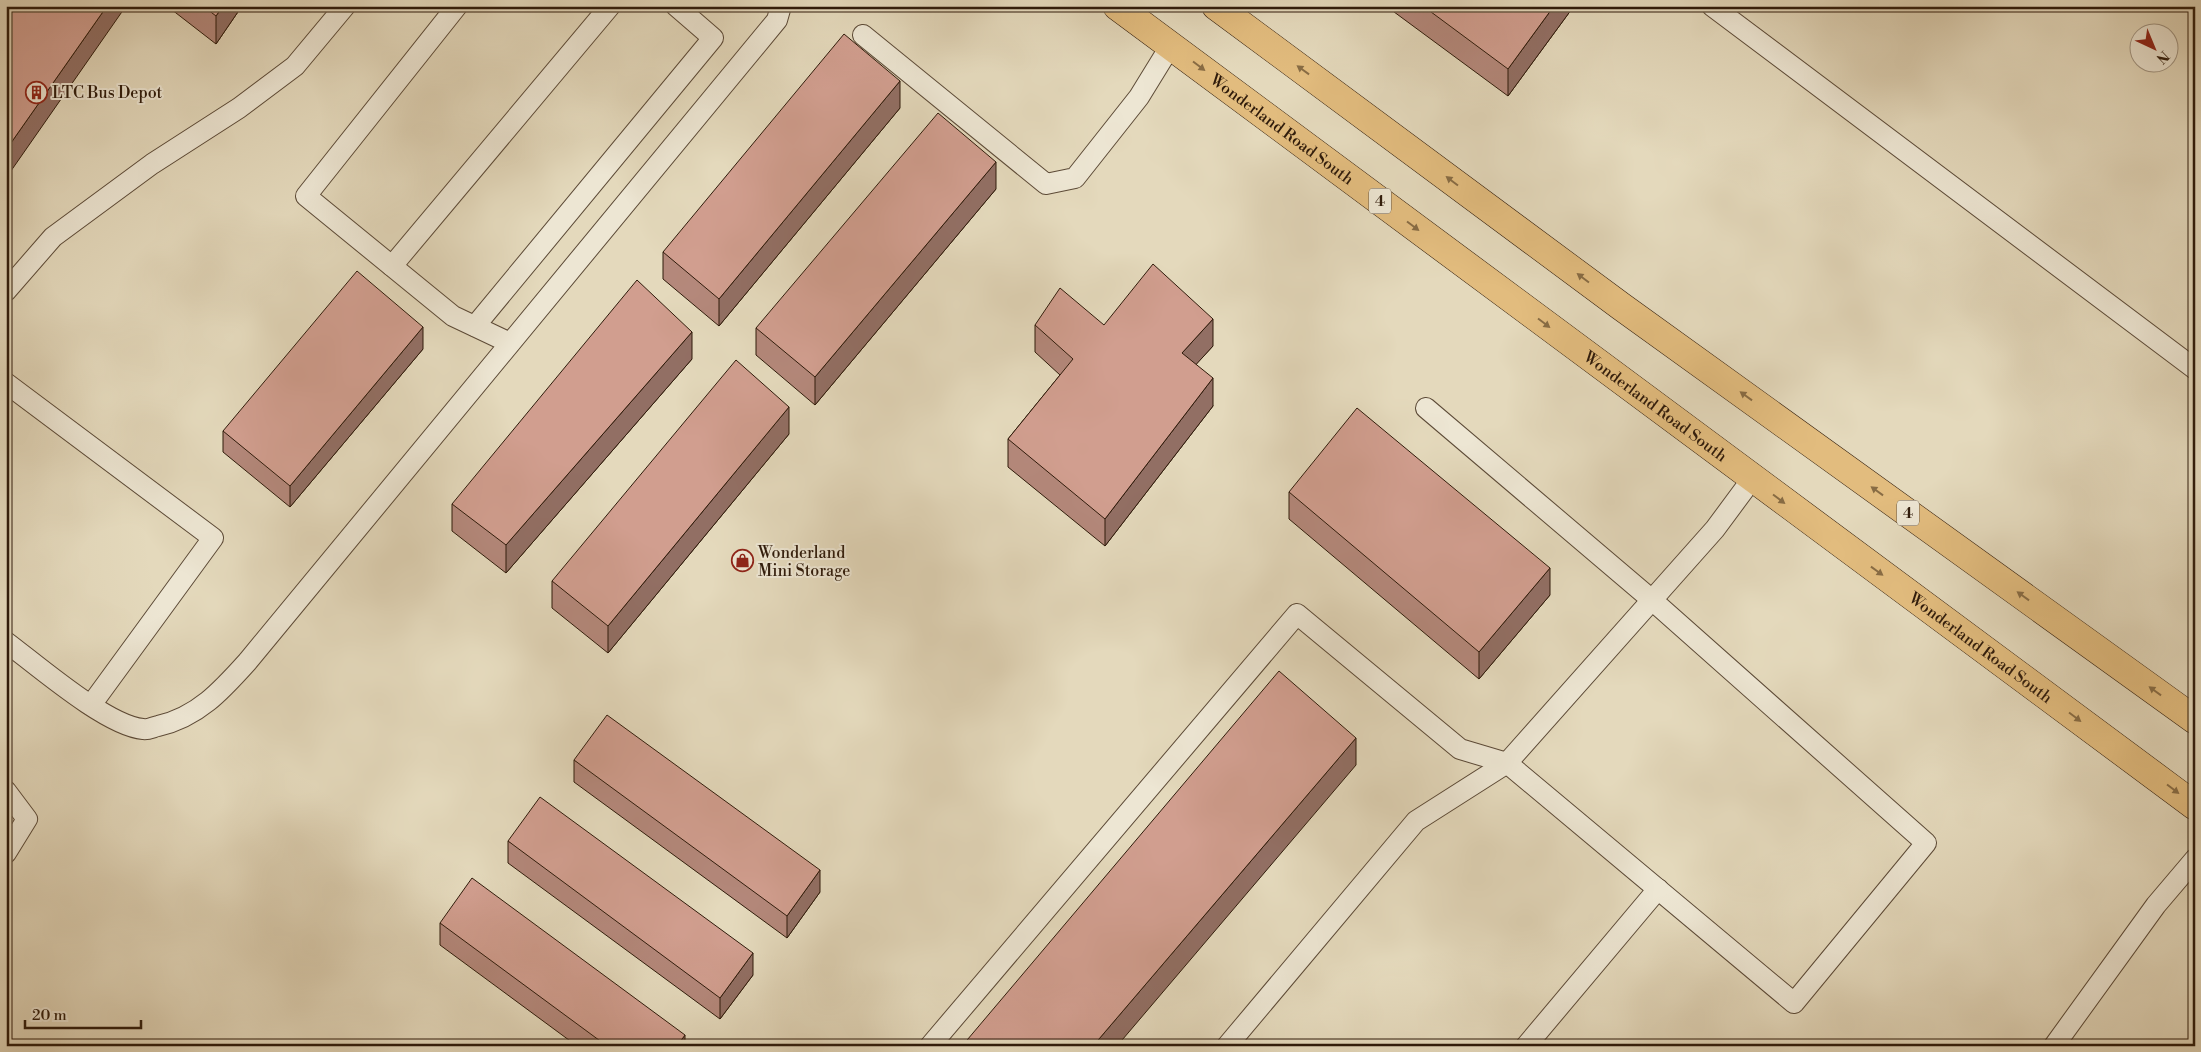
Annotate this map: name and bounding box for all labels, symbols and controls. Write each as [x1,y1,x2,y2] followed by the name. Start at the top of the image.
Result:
[2128,22,2178,72] north arrow
[2152,46,2173,67] text: N
[1192,60,1205,71] one-way arrow
[1296,65,1310,75] one-way arrow
[1205,69,1358,190] street label: Wonderland Road South
[24,80,48,104] building icon: LTC Bus Depot
[52,83,163,103] place label: LTC Bus Depot
[1446,175,1459,186] one-way arrow
[1369,188,1391,214] road number: 4
[1406,220,1419,231] one-way arrow
[1577,272,1590,283] one-way arrow
[1537,318,1550,328] one-way arrow
[1579,346,1731,467] street label: Wonderland Road South
[1739,391,1753,401] one-way arrow
[1871,486,1884,496] one-way arrow
[1772,493,1785,504] one-way arrow
[1897,500,1919,526] road number: 4
[757,543,850,581] place label: Wonderland Mini Storage
[730,549,754,573] shop icon: Wonderland Mini Storage
[1870,566,1883,577] one-way arrow
[1904,588,2057,708] street label: Wonderland Road South
[2017,592,2030,602] one-way arrow
[2149,686,2162,697] one-way arrow
[2068,712,2081,722] one-way arrow
[2166,784,2180,794] one-way arrow
[25,997,141,1029] scale bar
[32,1006,67,1025] text: 20 m

